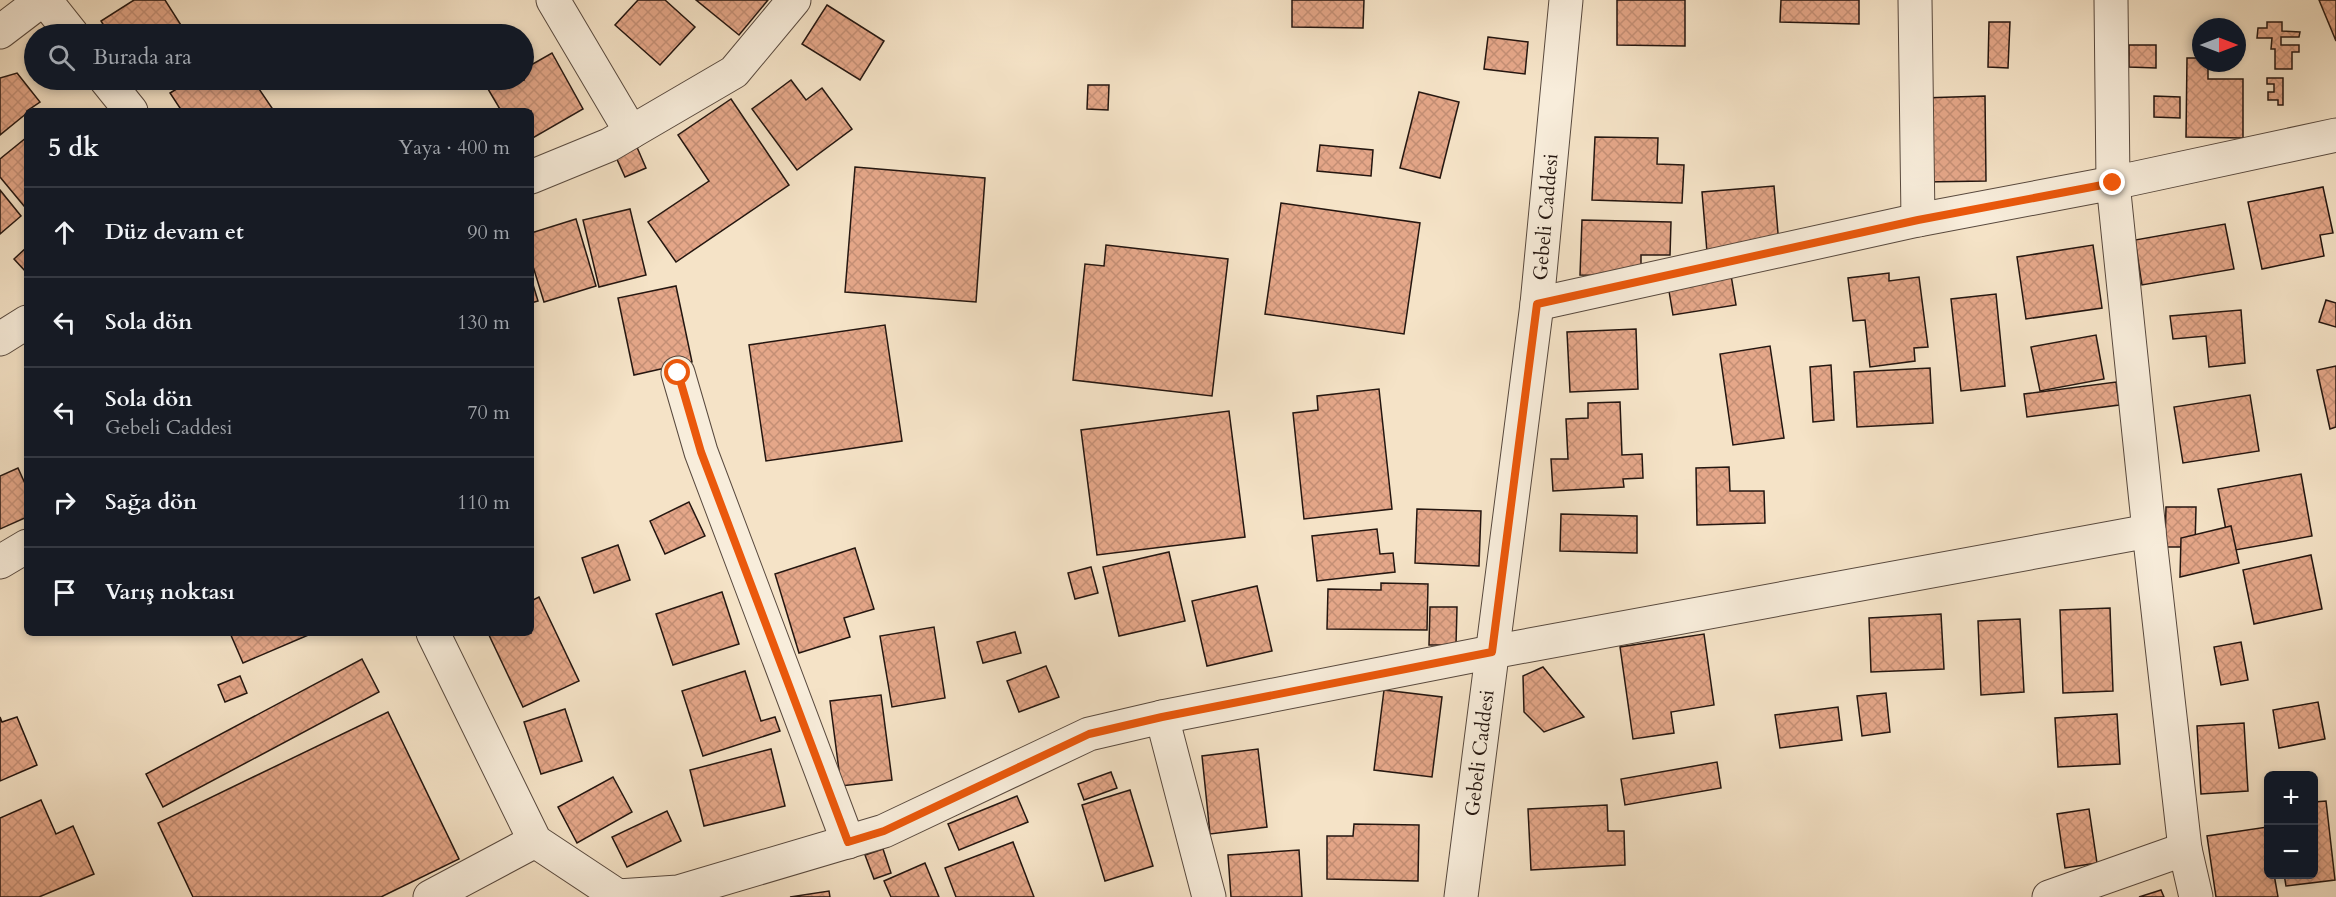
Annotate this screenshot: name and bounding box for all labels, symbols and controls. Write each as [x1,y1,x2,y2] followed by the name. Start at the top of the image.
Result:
[2192,18,2246,72] north arrow
[24,24,534,90] search box
[45,41,78,74] icon: search
[93,42,192,72] text: Burada ara
[48,130,99,165] text: 5 dk
[398,134,510,161] text: Yaya · 400 m
[1526,152,1565,282] street label: Gebeli Caddesi
[2099,169,2125,195] route end
[48,216,81,249] icon: ahead
[105,217,244,247] text: Düz devam et
[467,219,510,246] text: 90 m
[48,306,81,339] icon: left
[105,307,192,337] text: Sola dön
[457,309,510,336] text: 130 m
[664,359,690,385] route start
[105,384,192,414] text: Sola dön
[48,396,81,429] icon: left
[467,399,510,426] text: 70 m
[105,414,232,441] text: Gebeli Caddesi
[48,486,81,519] icon: right
[105,487,197,517] text: Sağa dön
[457,489,510,516] text: 110 m
[48,576,81,609] icon: arrive
[105,577,235,607] text: Varış noktası
[1458,688,1501,818] street label: Gebeli Caddesi
[2264,771,2318,879] map controls
[2264,771,2318,825] button: +
[2264,825,2318,879] button: −

